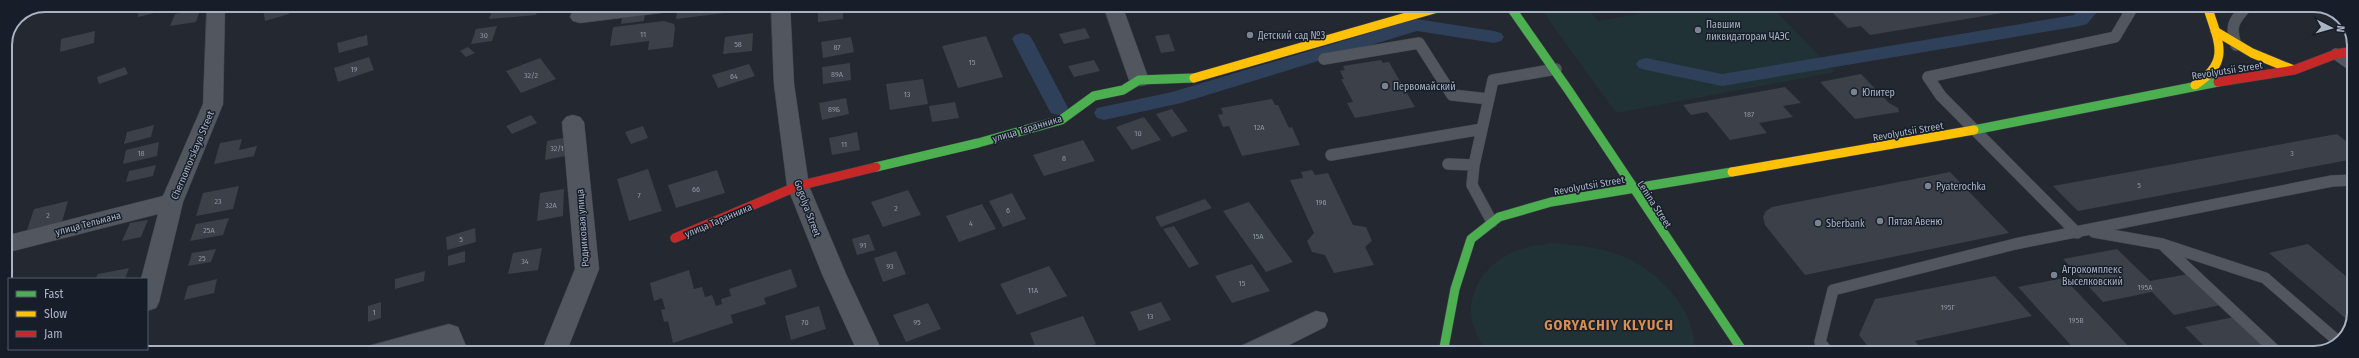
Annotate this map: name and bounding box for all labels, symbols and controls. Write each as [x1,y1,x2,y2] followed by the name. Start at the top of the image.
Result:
[2311,8,2351,48] north arrow
[1706,19,1790,43] place label: Павшим ликвидаторам ЧАЭС
[1693,25,1703,35] marker: Павшим ликвидаторам ЧАЭС
[2334,25,2347,33] text: N
[640,30,646,39] house number: 11
[1245,30,1255,40] marker: Детский сад №3
[1257,30,1326,42] place label: Детский сад №3
[480,31,488,40] house number: 30
[734,40,742,49] house number: 58
[833,43,841,52] house number: 87
[969,58,976,67] house number: 15
[2191,59,2264,83] street label: Revolyutsii Street
[350,65,358,74] house number: 19
[831,70,844,79] house number: 89А
[524,71,538,80] house number: 32/2
[730,72,738,81] house number: 64
[1380,81,1390,91] marker: Первомайский
[1393,81,1456,93] place label: Первомайский
[1849,87,1859,97] marker: Юпитер
[1862,87,1895,99] place label: Юпитер
[904,90,911,99] house number: 13
[828,105,840,114] house number: 89Б
[169,109,217,202] street label: Chernomorskaya Street
[1744,110,1755,119] house number: 187
[991,113,1064,145] street label: улица Таранника
[1872,120,1945,144] street label: Revolyutsii Street
[1254,123,1265,132] house number: 12А
[1134,129,1142,138] house number: 10
[841,140,847,149] house number: 11
[550,144,564,153] house number: 32/1
[137,149,145,158] house number: 18
[2290,149,2294,158] house number: 3
[1062,154,1066,163] house number: 8
[1553,174,1626,198] street label: Revolyutsii Street
[791,178,823,239] street label: Gogolya Street
[1634,179,1674,231] street label: Lenina Street
[1923,181,1933,191] marker: Pyaterochka
[1936,181,1986,193] place label: Pyaterochka
[2137,181,2141,190] house number: 5
[692,185,700,194] house number: 66
[574,189,592,267] street label: Родниковая улица
[637,191,641,200] house number: 7
[214,197,222,206] house number: 23
[1316,198,1327,207] house number: 196
[545,201,557,210] house number: 32А
[683,201,754,241] street label: улица Таранника
[894,204,898,213] house number: 2
[1006,206,1010,215] house number: 6
[54,209,122,238] street label: улица Тельмана
[46,211,50,220] house number: 2
[1875,216,1885,226] marker: Пятая Авеню
[1888,216,1943,228] place label: Пятая Авеню
[1813,218,1823,228] marker: Sberbank
[1826,218,1865,230] place label: Sberbank
[969,219,973,228] house number: 4
[203,226,215,235] house number: 25А
[1253,232,1264,241] house number: 15А
[459,235,463,244] house number: 5
[860,241,866,250] house number: 91
[198,254,206,263] house number: 25
[521,257,529,266] house number: 34
[886,262,894,271] house number: 93
[2062,264,2123,288] place label: Агрокомплекс Выселковский
[2049,270,2059,280] marker: Агрокомплекс Выселковский
[8,278,148,350] legend
[1239,279,1246,288] house number: 15
[2138,283,2153,292] house number: 195А
[1028,286,1039,295] house number: 11А
[44,287,63,301] text: Fast
[1941,303,1955,312] house number: 195Г
[44,307,67,321] text: Slow
[372,308,376,317] house number: 1
[1147,312,1154,321] house number: 13
[2068,316,2084,325] house number: 195В
[1544,317,1674,334] district label: GORYACHIY KLYUCH
[801,318,809,327] house number: 70
[913,318,921,327] house number: 95
[44,327,62,341] text: Jam

